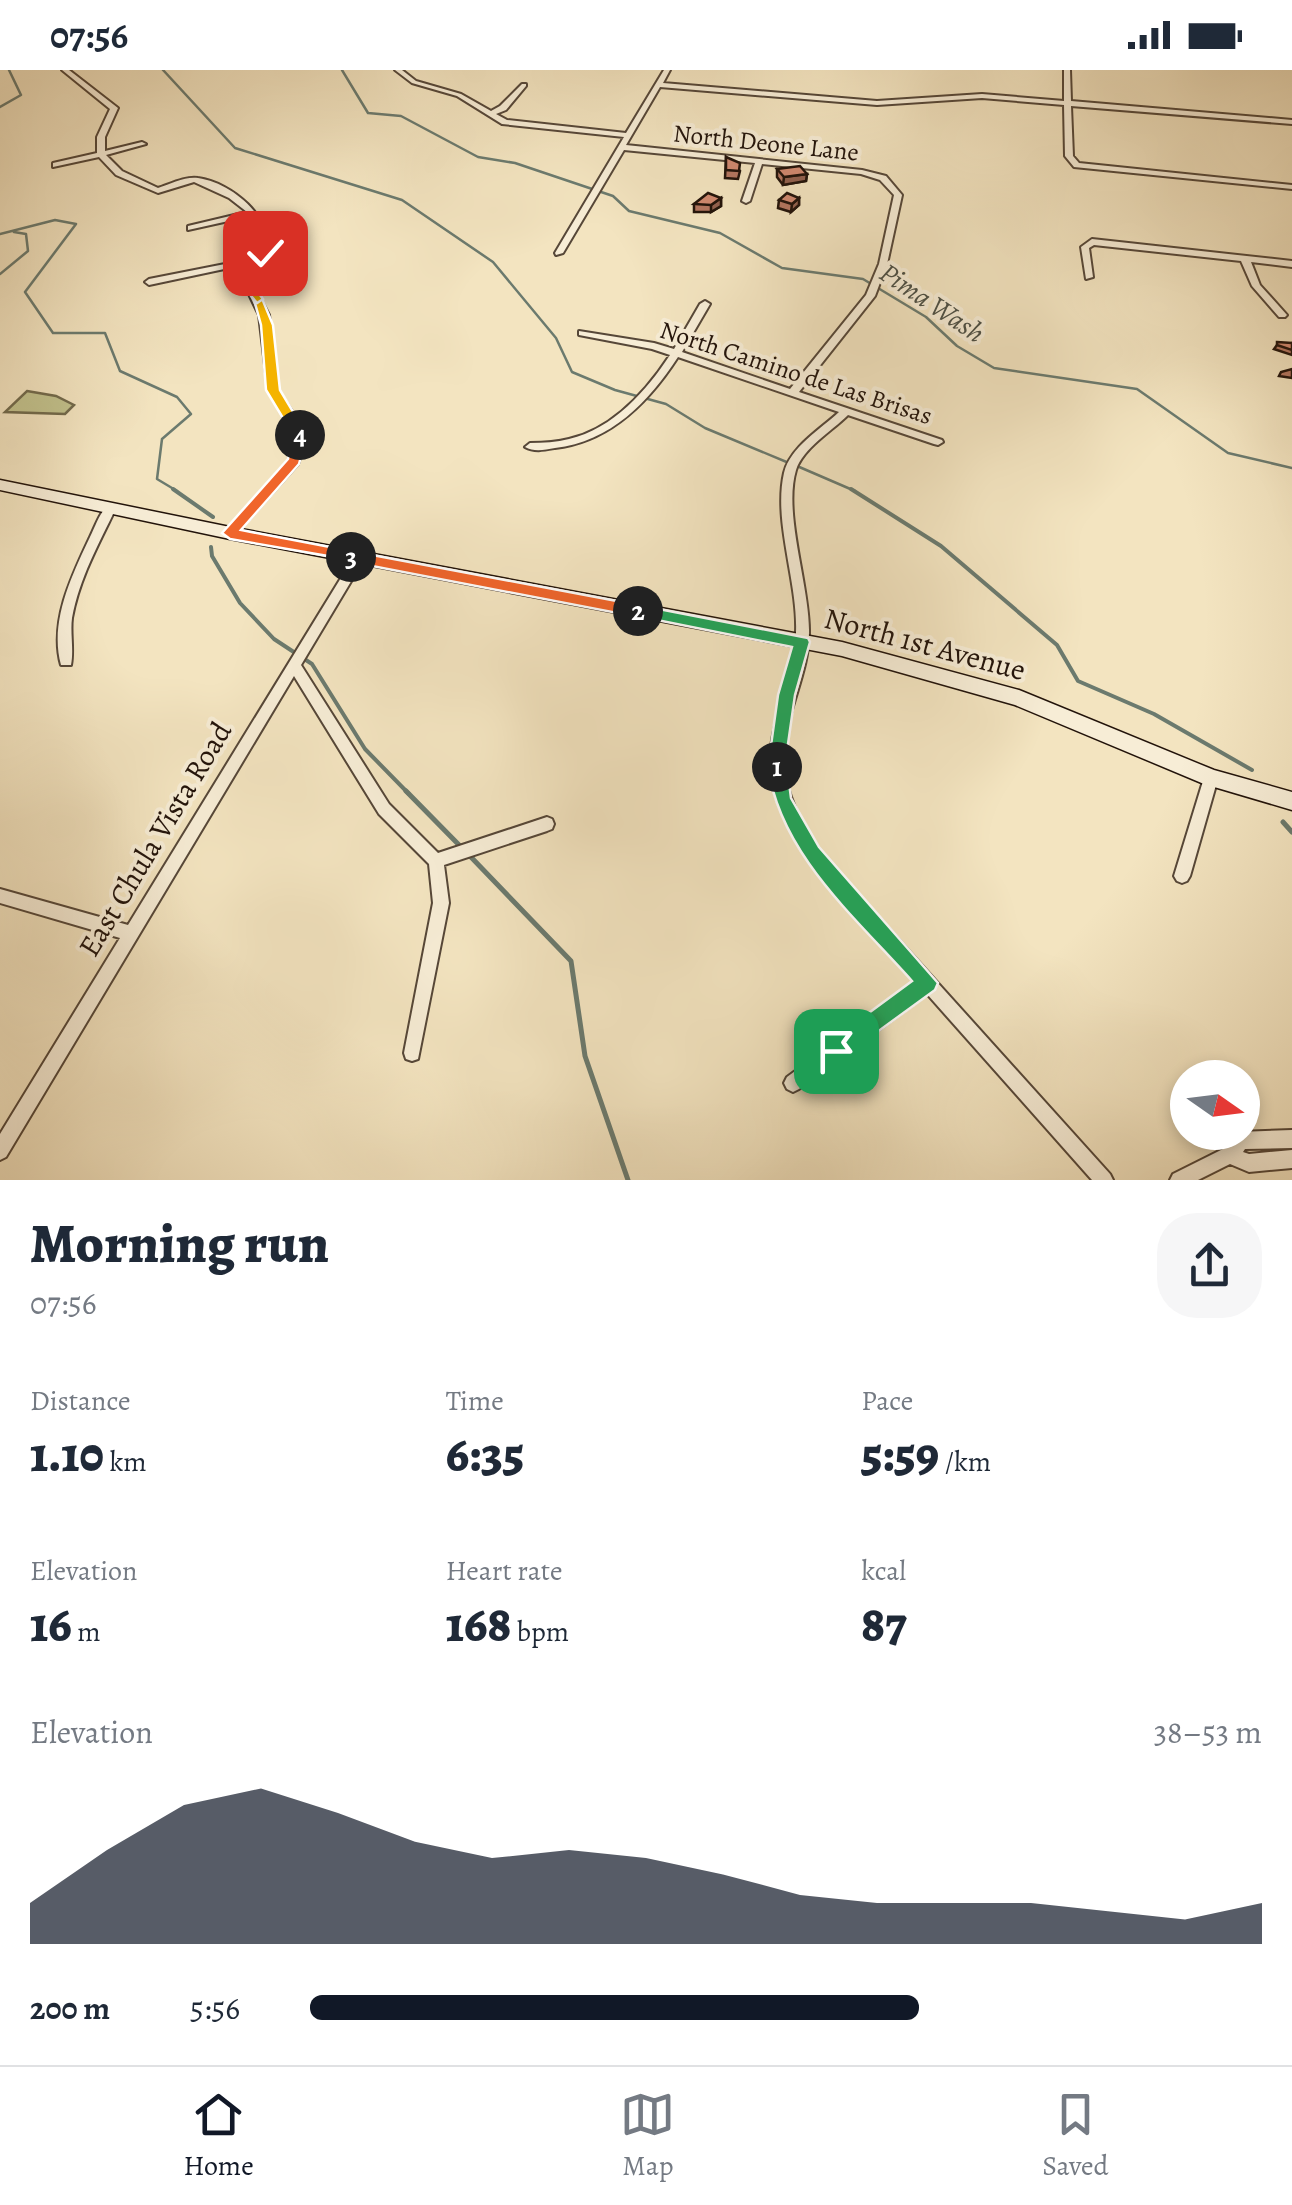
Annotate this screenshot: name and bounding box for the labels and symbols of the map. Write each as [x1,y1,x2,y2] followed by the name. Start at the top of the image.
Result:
[672,116,860,170] street label: North Deone Lane
[223,211,308,296] pin
[872,254,992,352] water label: Pima Wash
[656,313,936,433] street label: North Camino de Las Brisas
[275,410,325,460] pin: 4
[326,532,376,582] pin: 3
[613,586,663,636] pin: 2
[820,598,1030,690] street label: North 1st Avenue
[69,713,241,964] street label: East Chula Vista Road
[752,742,802,792] pin: 1
[794,1009,879,1094] pin
[1170,1060,1260,1150] north arrow

